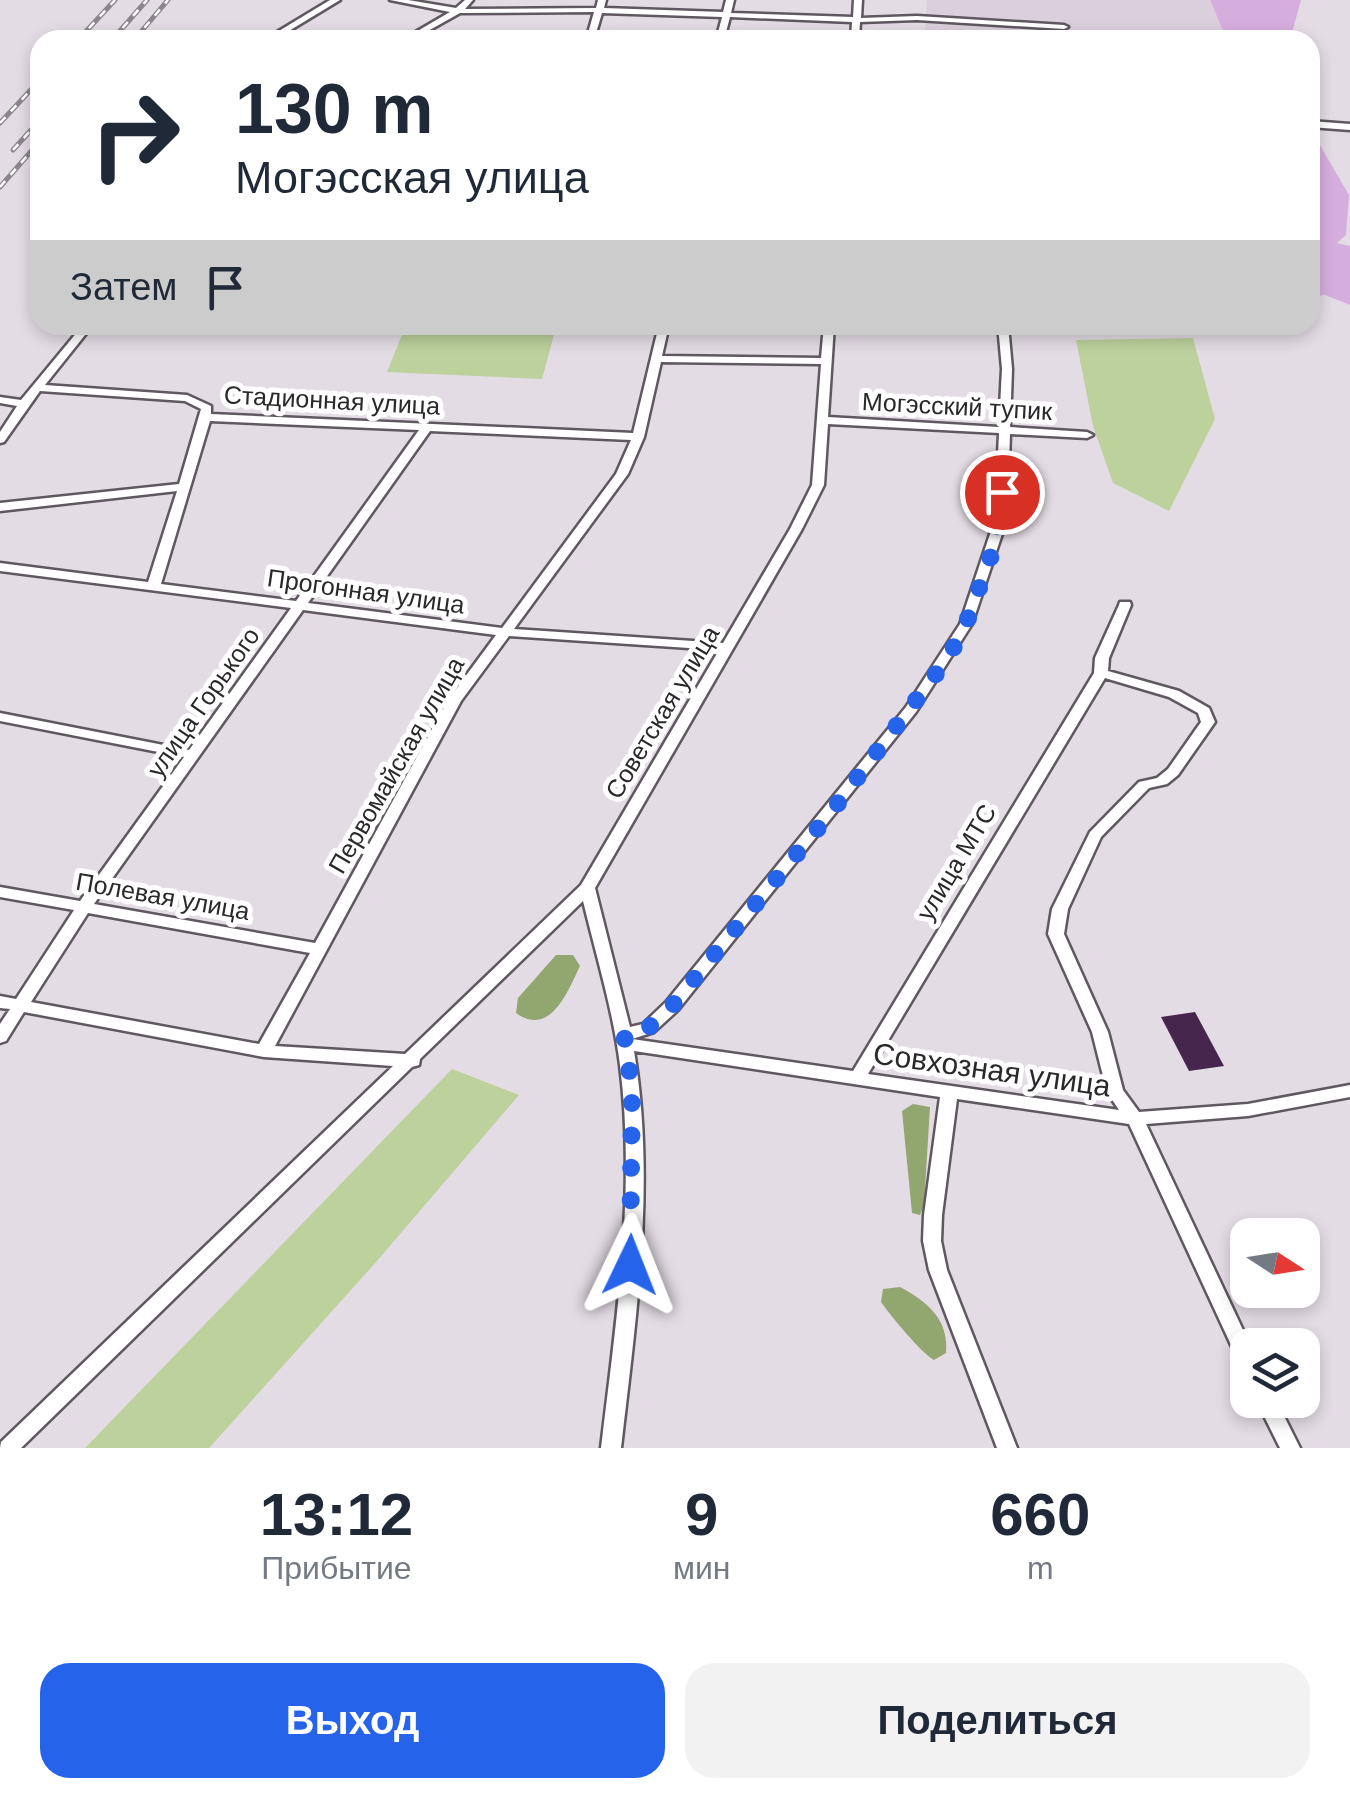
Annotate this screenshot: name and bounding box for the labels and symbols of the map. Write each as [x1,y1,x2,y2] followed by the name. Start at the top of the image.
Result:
[223,380,441,420] street label: Стадионная улица
[861,387,1054,425] street label: Могэсский тупик
[960,450,1045,535] pin
[266,563,467,619] street label: Прогонная улица
[599,621,725,803] street label: Советская улица
[141,622,265,782] street label: улица Горького
[323,652,469,878] street label: Первомайская улица
[911,799,1001,925] street label: улица МТС
[74,867,252,925] street label: Полевая улица
[871,1037,1113,1103] street label: Совхозная улица
[578,1213,682,1317] position arrow
[1230,1218,1320,1308] north arrow

